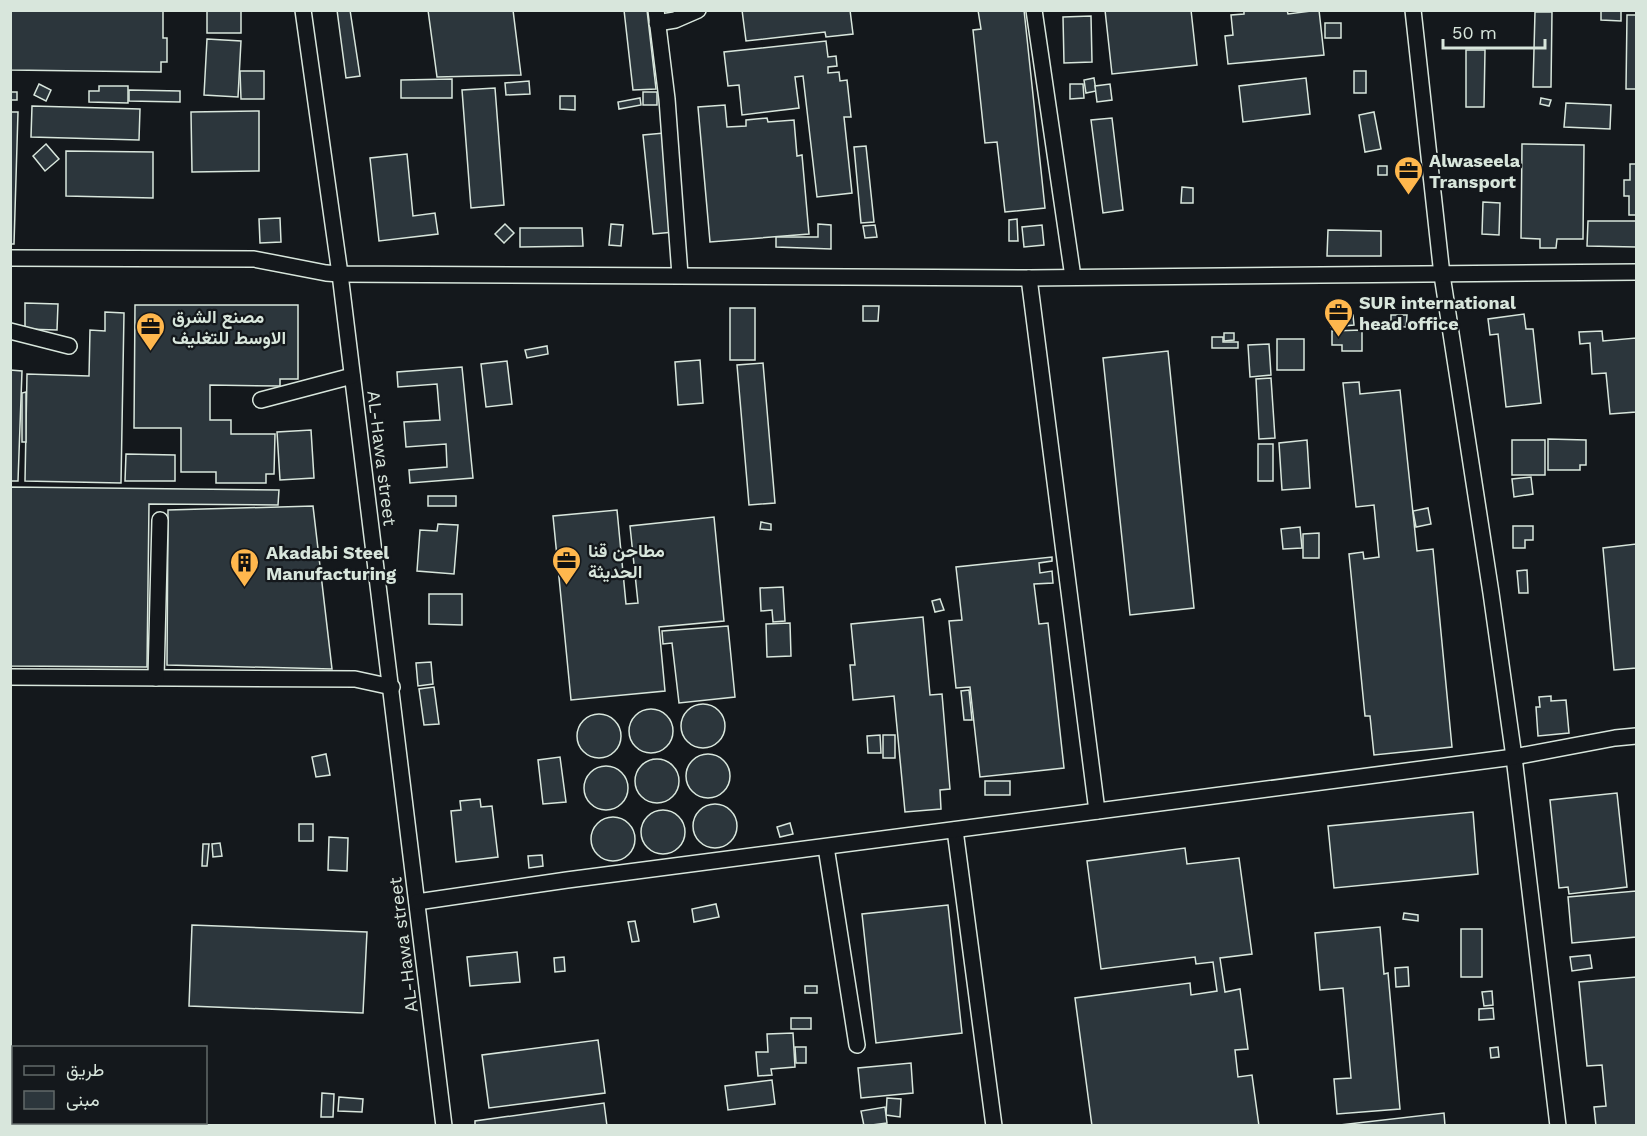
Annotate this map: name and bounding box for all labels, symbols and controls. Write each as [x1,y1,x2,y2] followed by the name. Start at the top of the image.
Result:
[1443,12,1545,50] scale bar
[1452,22,1497,43] text: 50 m
[1429,150,1521,192] place label: Alwaseela Transport
[1392,154,1424,196] office icon: Alwaseela Transport
[1359,292,1516,334] place label: SUR international head office
[1322,296,1354,338] office icon: SUR international head office
[172,306,286,349] place label: مصنع الشرق الاوسط للتغليف
[135,310,167,352] office icon: مصنع الشرق الاوسط للتغليف
[363,389,401,527] street label: AL-Hawa street
[588,540,665,583] place label: مطاحن قنا الحديثة
[266,542,397,584] place label: Akadabi Steel Manufacturing
[551,544,583,586] office icon: مطاحن قنا الحديثة
[229,546,261,588] building icon: Akadabi Steel Manufacturing
[384,876,422,1014] street label: AL-Hawa street
[12,1046,207,1124] legend
[66,1059,104,1081] text: طريق
[66,1089,100,1111] text: مبنى

